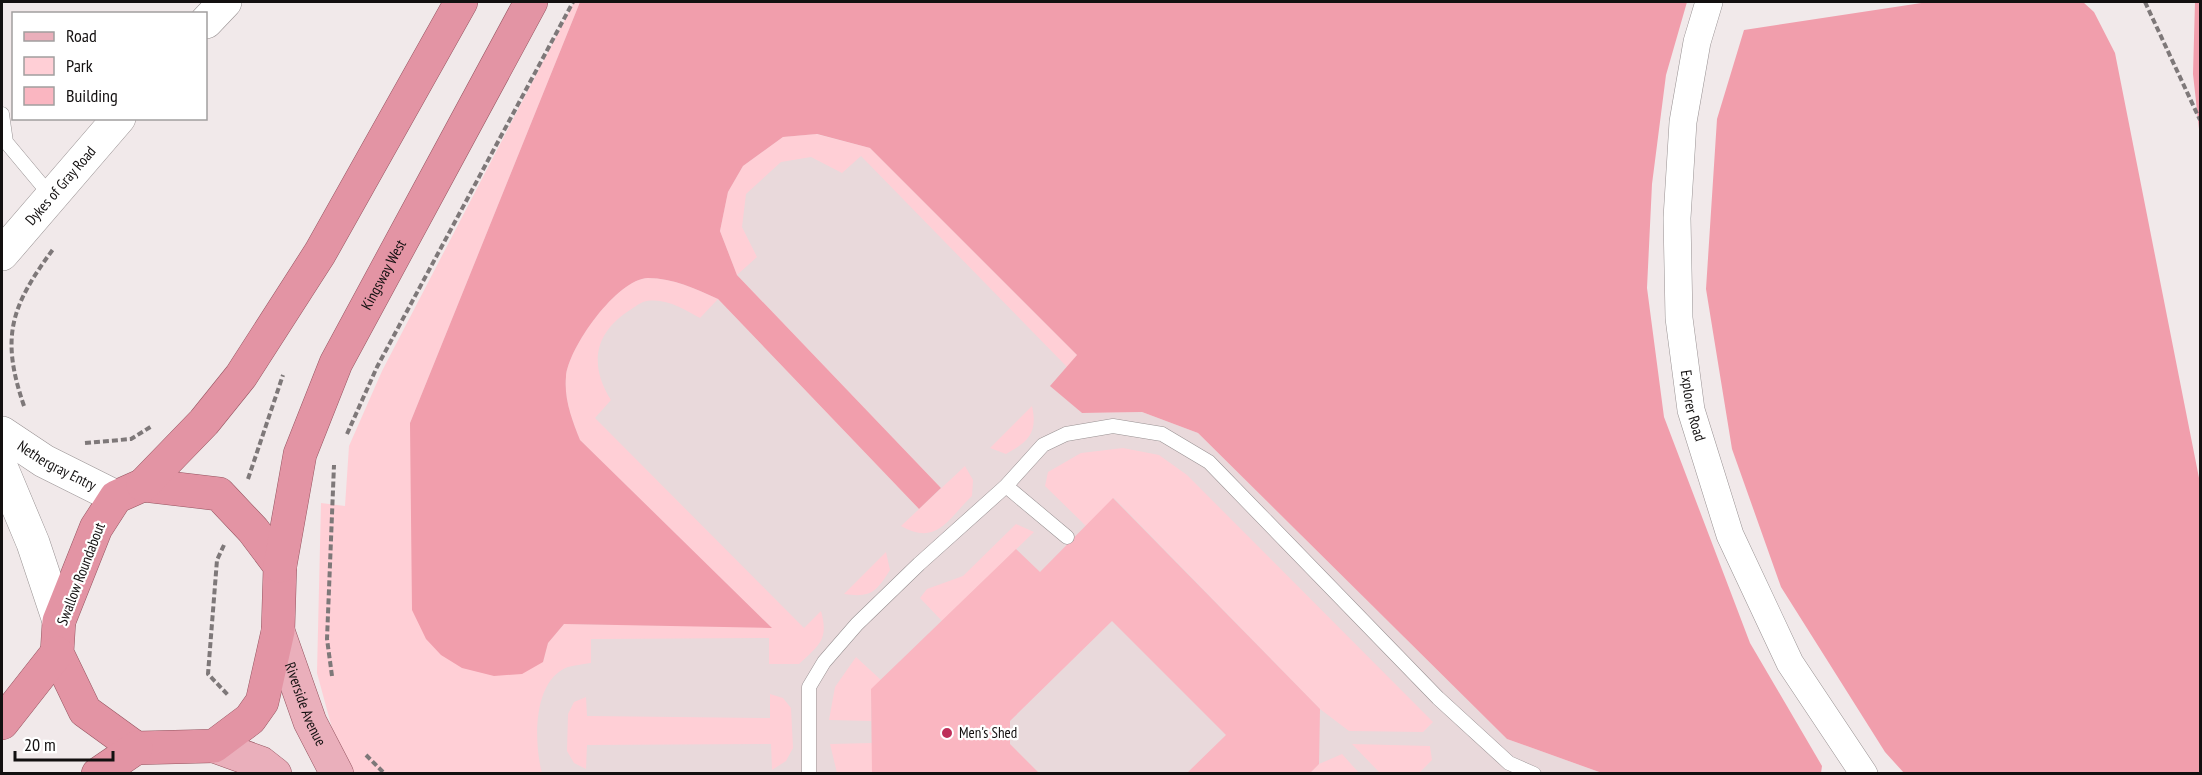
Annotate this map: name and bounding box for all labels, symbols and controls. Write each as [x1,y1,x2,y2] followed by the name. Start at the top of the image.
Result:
[12,12,207,120] legend
[66,24,97,47] text: Road
[66,54,93,77] text: Park
[66,84,118,107] text: Building
[21,142,100,229] street label: Dykes of Gray Road
[357,236,410,313] street label: Kingsway West
[1677,369,1710,443] street label: Explorer Road
[14,436,100,495] street label: Nethergray Entry
[52,520,109,628] street label: Swallow Roundabout
[281,660,331,749] street label: Riverside Avenue
[959,723,1017,742] place label: Men's Shed
[15,724,112,762] scale bar
[940,726,954,740] marker: Men's Shed
[24,733,56,756] text: 20 m

